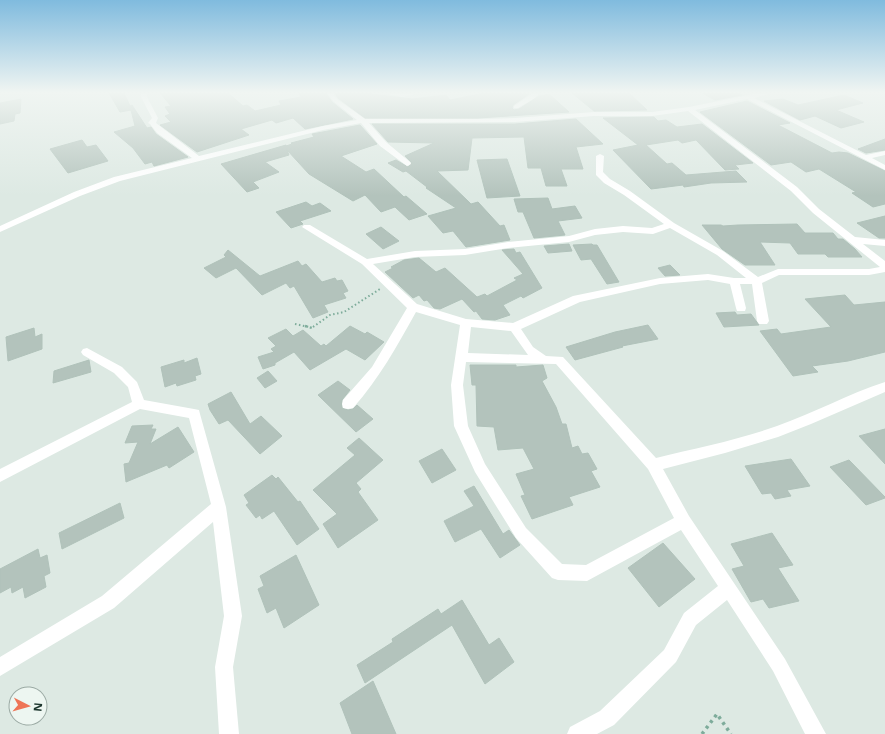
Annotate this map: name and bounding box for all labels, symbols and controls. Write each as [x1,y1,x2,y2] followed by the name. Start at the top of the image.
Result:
[8,686,48,726] north arrow
[31,702,46,712] text: N

